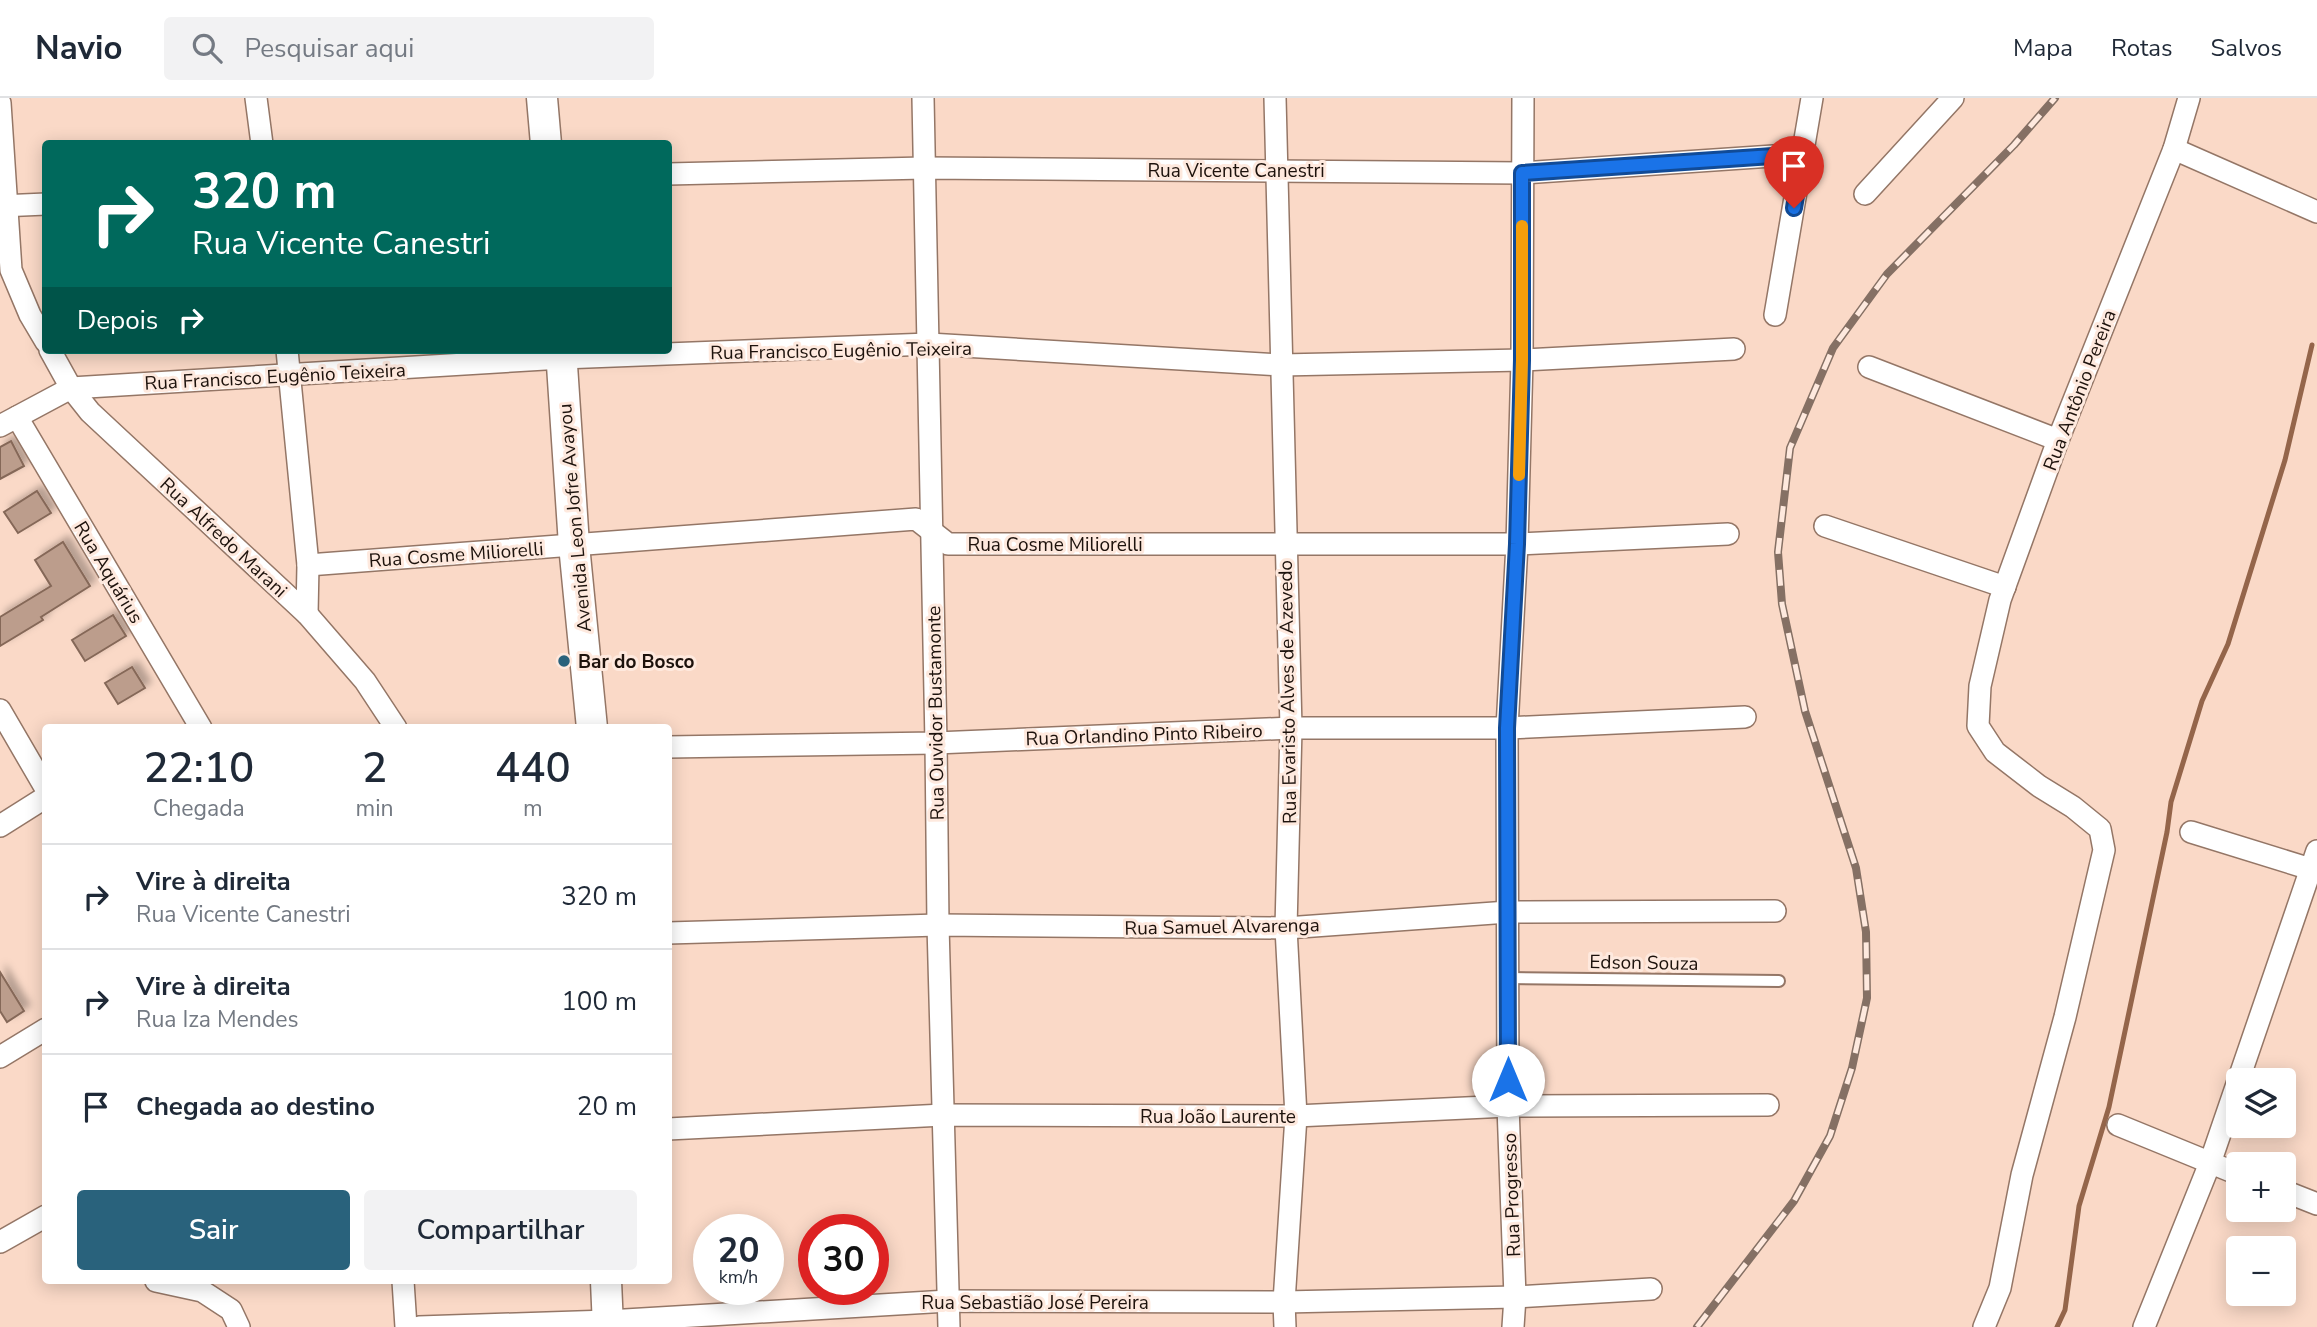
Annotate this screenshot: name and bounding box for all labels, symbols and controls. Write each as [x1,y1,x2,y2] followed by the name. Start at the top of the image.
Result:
[164,17,654,80] search box
[35,26,122,71] text: Navio
[188,29,226,67] icon: search
[244,31,414,66] text: Pesquisar aqui
[2013,32,2073,64] text: Mapa
[2111,32,2173,64] text: Rotas
[2211,32,2282,64] text: Salvos
[1764,136,1824,208] pin
[1775,147,1813,185] icon: arrive
[192,158,336,225] text: 320 m
[1147,158,1325,184] street label: Rua Vicente Canestri
[77,168,168,259] icon: right
[192,222,490,265] text: Rua Vicente Canestri
[172,301,210,339] icon: right
[77,303,158,338] text: Depois
[2037,306,2123,475] street label: Rua Antônio Pereira
[710,336,972,366] street label: Rua Francisco Eugênio Teixeira
[144,357,406,397] street label: Rua Francisco Eugênio Teixeira
[552,403,598,633] street label: Avenida Leon Jofre Avayou
[154,472,293,604] street label: Rua Alfredo Marani
[67,517,149,628] street label: Rua Aquárius
[967,532,1143,558] street label: Rua Cosme Miliorelli
[368,536,544,574] street label: Rua Cosme Miliorelli
[1273,560,1303,824] street label: Rua Evaristo Alves de Azevedo
[921,605,951,821] street label: Rua Ouvidor Bustamonte
[578,649,695,675] place label: Bar do Bosco
[556,653,572,669] marker: Bar do Bosco
[1025,718,1263,752] street label: Rua Orlandino Pinto Ribeiro
[143,740,254,797] text: 22:10
[362,740,387,797] text: 2
[495,740,571,797] text: 440
[153,793,245,824] text: Chegada
[356,793,394,824] text: min
[523,793,543,824] text: m
[136,864,291,899] text: Vire à direita
[77,878,115,916] icon: right
[561,879,637,914] text: 320 m
[136,899,351,930] text: Rua Vicente Canestri
[1124,912,1320,942] street label: Rua Samuel Alvarenga
[1589,949,1699,977] street label: Edson Souza
[136,969,291,1004] text: Vire à direita
[77,983,115,1021] icon: right
[561,984,637,1019] text: 100 m
[136,1004,299,1035] text: Rua Iza Mendes
[1471,1043,1545,1117] position arrow
[2226,1068,2296,1306] map controls
[2226,1068,2296,1138] button: layers
[77,1088,115,1126] icon: arrive
[136,1089,375,1124] text: Chegada ao destino
[577,1089,637,1124] text: 20 m
[1140,1104,1296,1130] street label: Rua João Laurente
[1497,1132,1527,1257] street label: Rua Progresso
[2226,1152,2296,1222] button: +
[77,1190,350,1270] button: Sair
[364,1190,637,1270] button: Compartilhar
[798,1214,889,1305] speed limit sign: 30
[717,1227,760,1274] text: 20
[2226,1236,2296,1306] button: −
[719,1265,758,1289] text: km/h
[921,1290,1149,1316] street label: Rua Sebastião José Pereira

